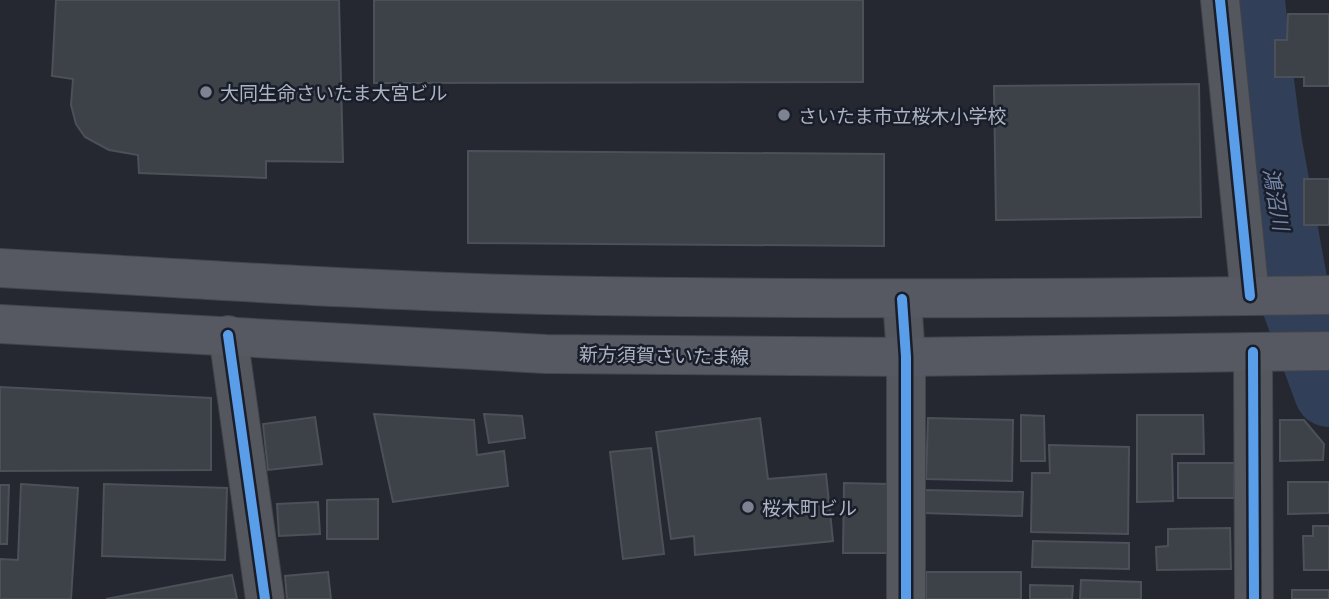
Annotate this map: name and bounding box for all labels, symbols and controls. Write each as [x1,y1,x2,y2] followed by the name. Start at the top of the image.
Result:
[220,81,447,104] place label: 大同生命さいたま大宮ビル
[198,84,214,100] marker: 大同生命さいたま大宮ビル
[798,104,1006,127] place label: さいたま市立桜木小学校
[776,107,792,123] marker: さいたま市立桜木小学校
[1259,166,1295,234] water label: 鴻沼川
[579,342,749,368] street label: 新方須賀さいたま線
[762,496,857,519] place label: 桜木町ビル
[740,499,756,515] marker: 桜木町ビル

